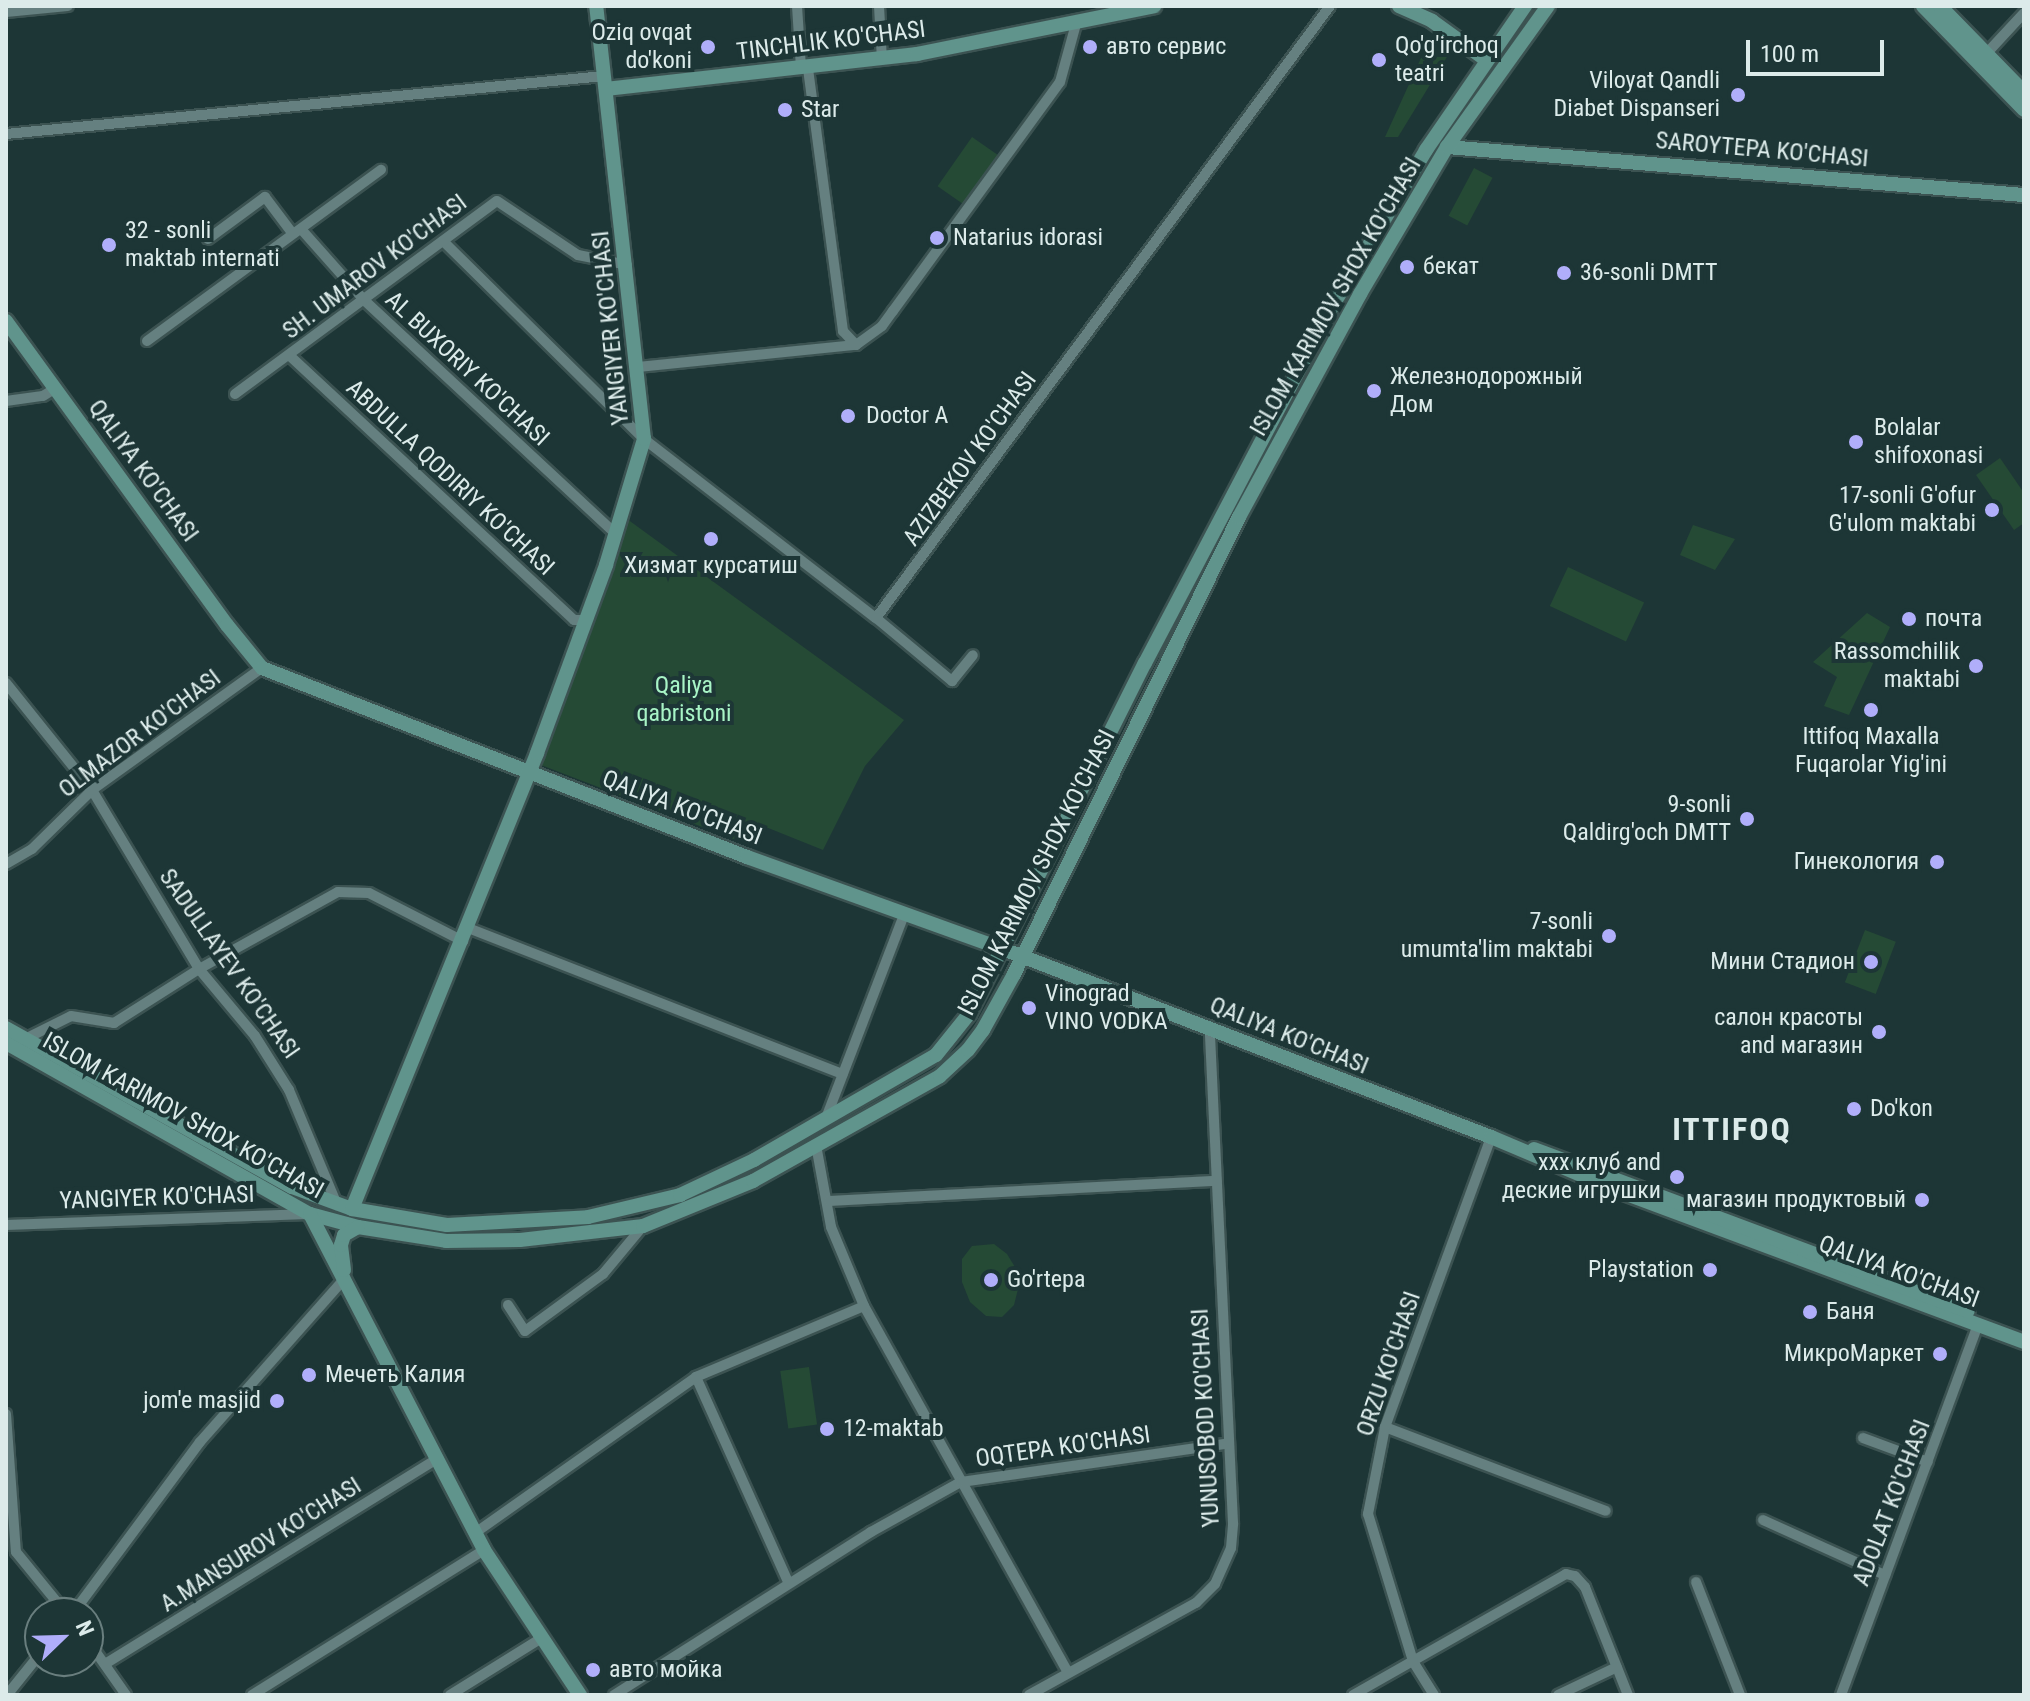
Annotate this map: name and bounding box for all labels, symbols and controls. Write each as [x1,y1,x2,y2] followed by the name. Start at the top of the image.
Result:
[735,15,927,67] street label: TINCHLIK KO'CHASI
[591,19,692,75] place label: Oziq ovqat do'koni
[1750,24,1888,74] scale bar
[1395,32,1499,88] place label: Qo'g'irchoq teatri
[1106,33,1226,61] place label: авто сервис
[699,38,717,56] marker: Oziq ovqat do'koni
[1081,38,1099,56] marker: авто сервис
[1760,40,1819,68] text: 100 m
[1370,51,1388,69] marker: Qo'g'irchoq teatri
[1553,67,1720,123] place label: Viloyat Qandli Diabet Dispanseri
[1727,84,1749,106] marker: Viloyat Qandli Diabet Dispanseri
[801,96,839,124] place label: Star
[776,101,794,119] marker: Star
[1654,126,1870,174] street label: SAROYTEPA KO'CHASI
[1244,153,1428,441] street label: ISLOM KARIMOV SHOX KO'CHASI
[277,188,473,346] street label: SH. UMAROV KO'CHASI
[125,217,280,273] place label: 32 - sonli maktab internati
[953,224,1103,252] place label: Natarius idorasi
[586,229,636,427] street label: YANGIYER KO'CHASI
[928,229,946,247] marker: Natarius idorasi
[100,236,118,254] marker: 32 - sonli maktab internati
[1423,253,1479,281] place label: бекат
[1398,258,1416,276] marker: бекат
[1580,259,1717,287] place label: 36-sonli DMTT
[1555,264,1573,282] marker: 36-sonli DMTT
[379,286,555,452] street label: AL BUXORIY KO'CHASI
[1390,363,1583,419] place label: Железнодорожный Дом
[897,366,1043,552] street label: AZIZBEKOV KO'CHASI
[340,374,560,582] street label: ABDULLA QODIRIY KO'CHASI
[1365,382,1383,400] marker: Железнодорожный Дом
[82,394,204,548] street label: QALIYA KO'CHASI
[866,402,948,430] place label: Doctor A
[837,405,859,427] marker: Doctor A
[1874,414,1983,470] place label: Bolalar shifoxonasi
[1845,431,1867,453] marker: Bolalar shifoxonasi
[1829,482,1976,538] place label: 17-sonli G'ofur G'ulom maktabi
[1983,501,2001,519] marker: 17-sonli G'ofur G'ulom maktabi
[702,530,720,548] marker: Хизмат курсатиш
[624,552,798,580] place label: Хизмат курсатиш
[1925,605,1982,633] place label: почта
[1900,610,1918,628] marker: почта
[1834,638,1960,694] place label: Rassomchilik maktabi
[1967,657,1985,675] marker: Rassomchilik maktabi
[53,664,227,804] street label: OLMAZOR KO'CHASI
[636,672,732,728] park label: Qaliya qabristoni
[1862,701,1880,719] marker: Ittifoq Maxalla Fuqarolar Yig'ini
[1795,723,1947,779] place label: Ittifoq Maxalla Fuqarolar Yig'ini
[952,725,1122,1021] street label: ISLOM KARIMOV SHOX KO'CHASI
[598,764,766,852] street label: QALIYA KO'CHASI
[1563,791,1731,847] place label: 9-sonli Qaldirg'och DMTT
[1738,810,1756,828] marker: 9-sonli Qaldirg'och DMTT
[1794,848,1919,876] place label: Гинекология
[1926,851,1948,873] marker: Гинекология
[153,864,305,1064] street label: SADULLAYEV KO'CHASI
[1401,908,1593,964] place label: 7-sonli umumta'lim maktabi
[1600,927,1618,945] marker: 7-sonli umumta'lim maktabi
[1710,948,1855,976] place label: Мини Стадион
[1862,953,1880,971] marker: Мини Стадион
[1045,980,1168,1036] place label: Vinograd VINO VODKA
[1205,991,1373,1081] street label: QALIYA KO'CHASI
[1020,999,1038,1017] marker: Vinograd VINO VODKA
[1714,1004,1863,1060] place label: салон красоты and магазин
[1870,1023,1888,1041] marker: салон красоты and магазин
[38,1027,328,1205] street label: ISLOM KARIMOV SHOX KO'CHASI
[1870,1095,1933,1123] place label: Do'kon
[1845,1100,1863,1118] marker: Do'kon
[1672,1110,1792,1148] district label: ITTIFOQ
[1502,1149,1661,1205] place label: ххх клуб and деские игрушки
[1668,1168,1686,1186] marker: ххх клуб and деские игрушки
[59,1180,255,1216] street label: YANGIYER KO'CHASI
[1686,1186,1906,1214] place label: магазин продуктовый
[1913,1191,1931,1209] marker: магазин продуктовый
[1815,1230,1983,1314] street label: QALIYA KO'CHASI
[1588,1256,1694,1284] place label: Playstation
[1701,1261,1719,1279] marker: Playstation
[1007,1266,1085,1294] place label: Go'rtepa
[982,1271,1000,1289] marker: Go'rtepa
[1351,1288,1427,1440] street label: ORZU KO'CHASI
[1826,1298,1874,1326] place label: Баня
[1801,1303,1819,1321] marker: Баня
[1186,1308,1226,1528] street label: YUNUSOBOD KO'CHASI
[1784,1340,1924,1368] place label: МикроМаркет
[1931,1345,1949,1363] marker: МикроМаркет
[325,1361,465,1389] place label: Мечеть Калия
[300,1366,318,1384] marker: Мечеть Калия
[143,1387,261,1415] place label: jom'e masjid
[268,1392,286,1410] marker: jom'e masjid
[843,1415,943,1443] place label: 12-maktab
[1847,1416,1937,1590] street label: ADOLAT KO'CHASI
[818,1420,836,1438] marker: 12-maktab
[974,1420,1152,1474] street label: OQTEPA KO'CHASI
[155,1471,367,1619] street label: A.MANSUROV KO'CHASI
[24,1597,104,1677] north arrow
[71,1617,99,1639] text: N
[609,1656,723,1684] place label: авто мойка
[584,1661,602,1679] marker: авто мойка

